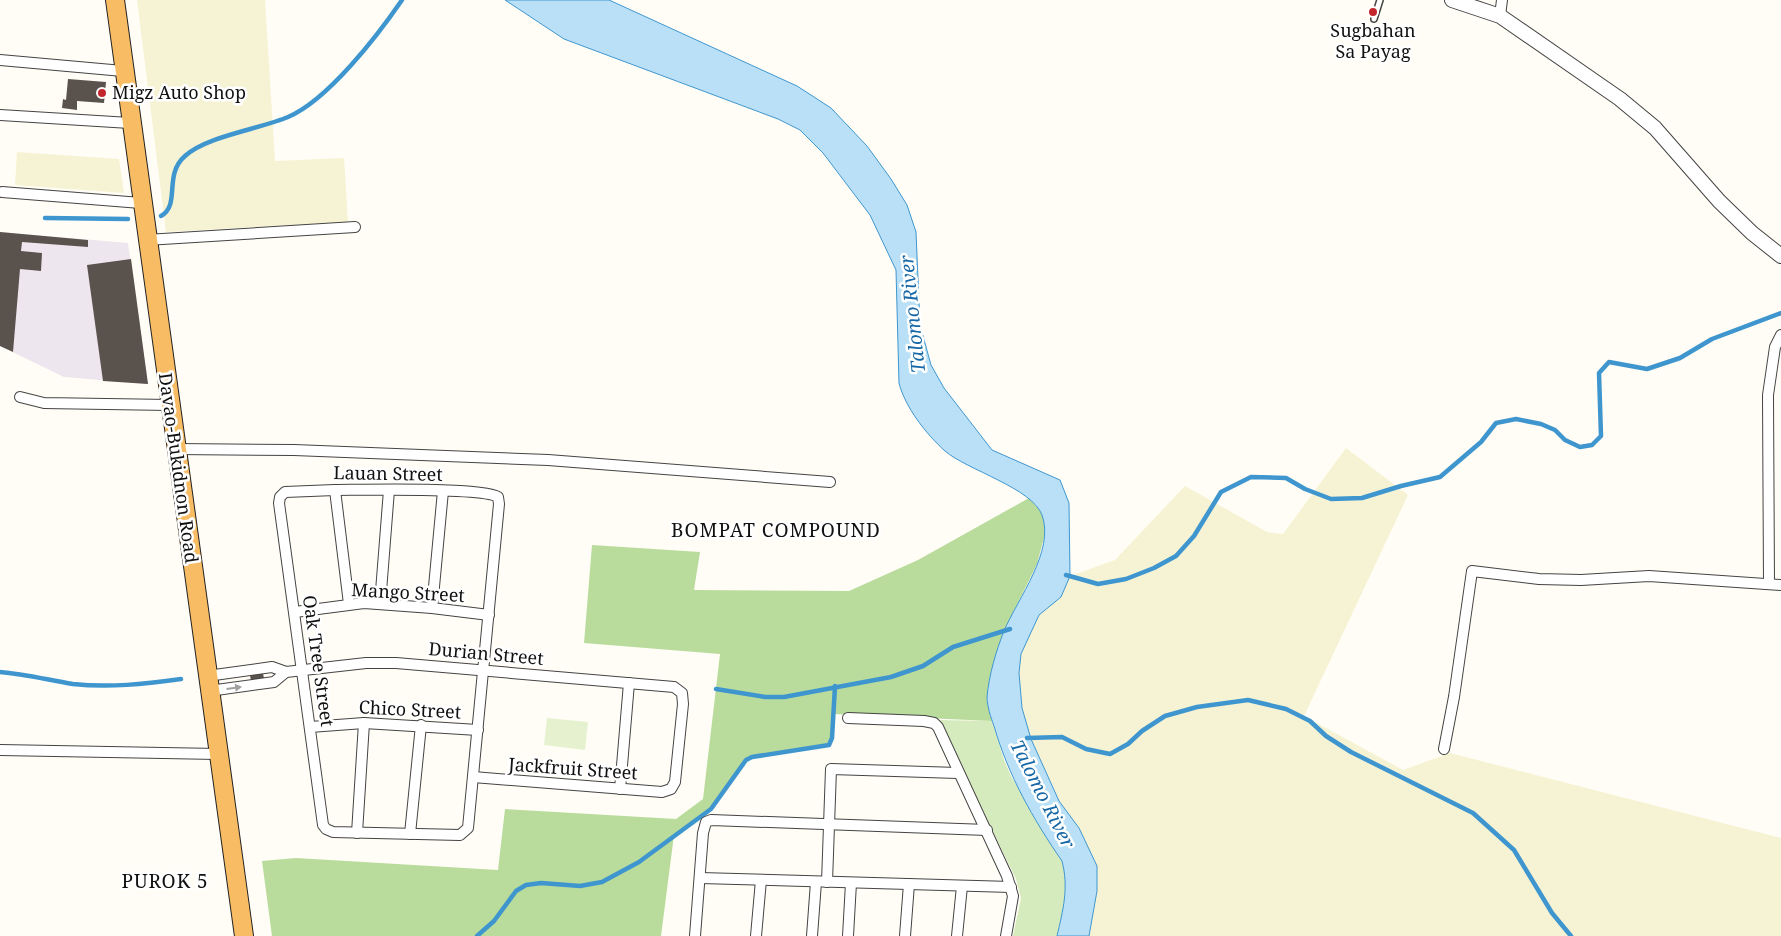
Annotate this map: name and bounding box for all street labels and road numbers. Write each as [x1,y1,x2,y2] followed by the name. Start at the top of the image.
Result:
[154,371,204,565] street label: Davao-Bukidnon Road
[333,460,443,486] street label: Lauan Street
[351,577,465,607] street label: Mango Street
[298,594,340,728] street label: Oak Tree Street
[428,636,545,670] street label: Durian Street
[358,694,462,724] street label: Chico Street
[507,751,638,784] street label: Jackfruit Street

